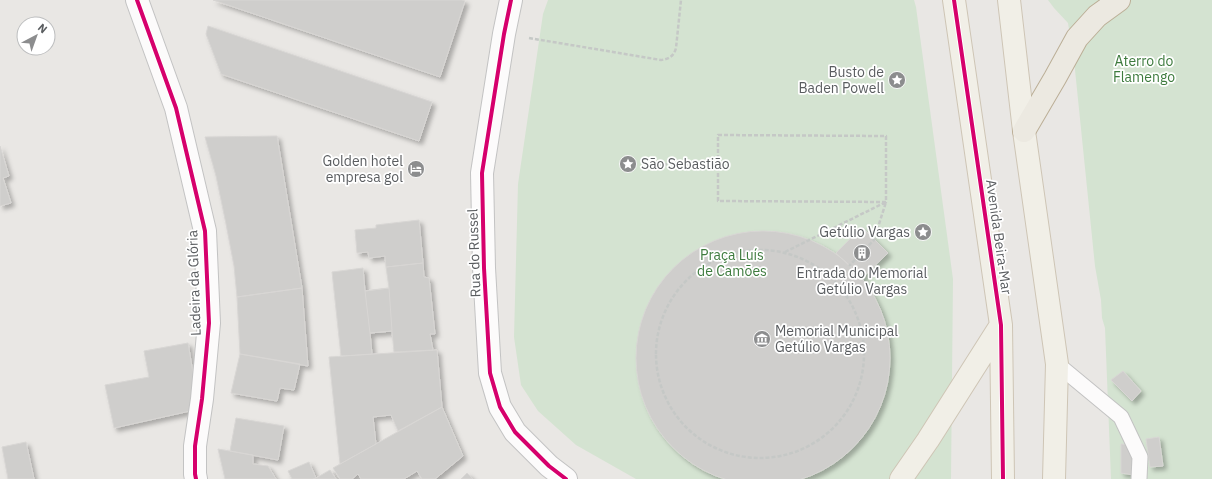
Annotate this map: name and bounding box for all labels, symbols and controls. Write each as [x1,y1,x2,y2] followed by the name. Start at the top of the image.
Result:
[16,16,56,56] north arrow
[35,21,50,36] text: N
[1113,52,1175,86] park label: Aterro do Flamengo
[798,63,884,97] place label: Busto de Baden Powell
[887,70,907,90] place icon: Busto de Baden Powell
[322,152,403,186] place label: Golden hotel empresa gol
[618,154,638,174] place icon: São Sebastião
[641,155,730,173] place label: São Sebastião
[406,159,426,179] hotel icon: Golden hotel empresa gol
[982,178,1016,296] street label: Avenida Beira-Mar
[463,208,485,298] street label: Rua do Russel
[913,222,933,242] place icon: Getúlio Vargas
[819,223,910,241] place label: Getúlio Vargas
[183,229,205,336] street label: Ladeira da Glória
[852,243,872,263] building icon: Entrada do Memorial Getúlio Vargas
[697,246,767,280] park label: Praça Luís de Camões
[797,264,928,298] place label: Entrada do Memorial Getúlio Vargas
[775,322,898,356] place label: Memorial Municipal Getúlio Vargas
[752,329,772,349] museum icon: Memorial Municipal Getúlio Vargas

